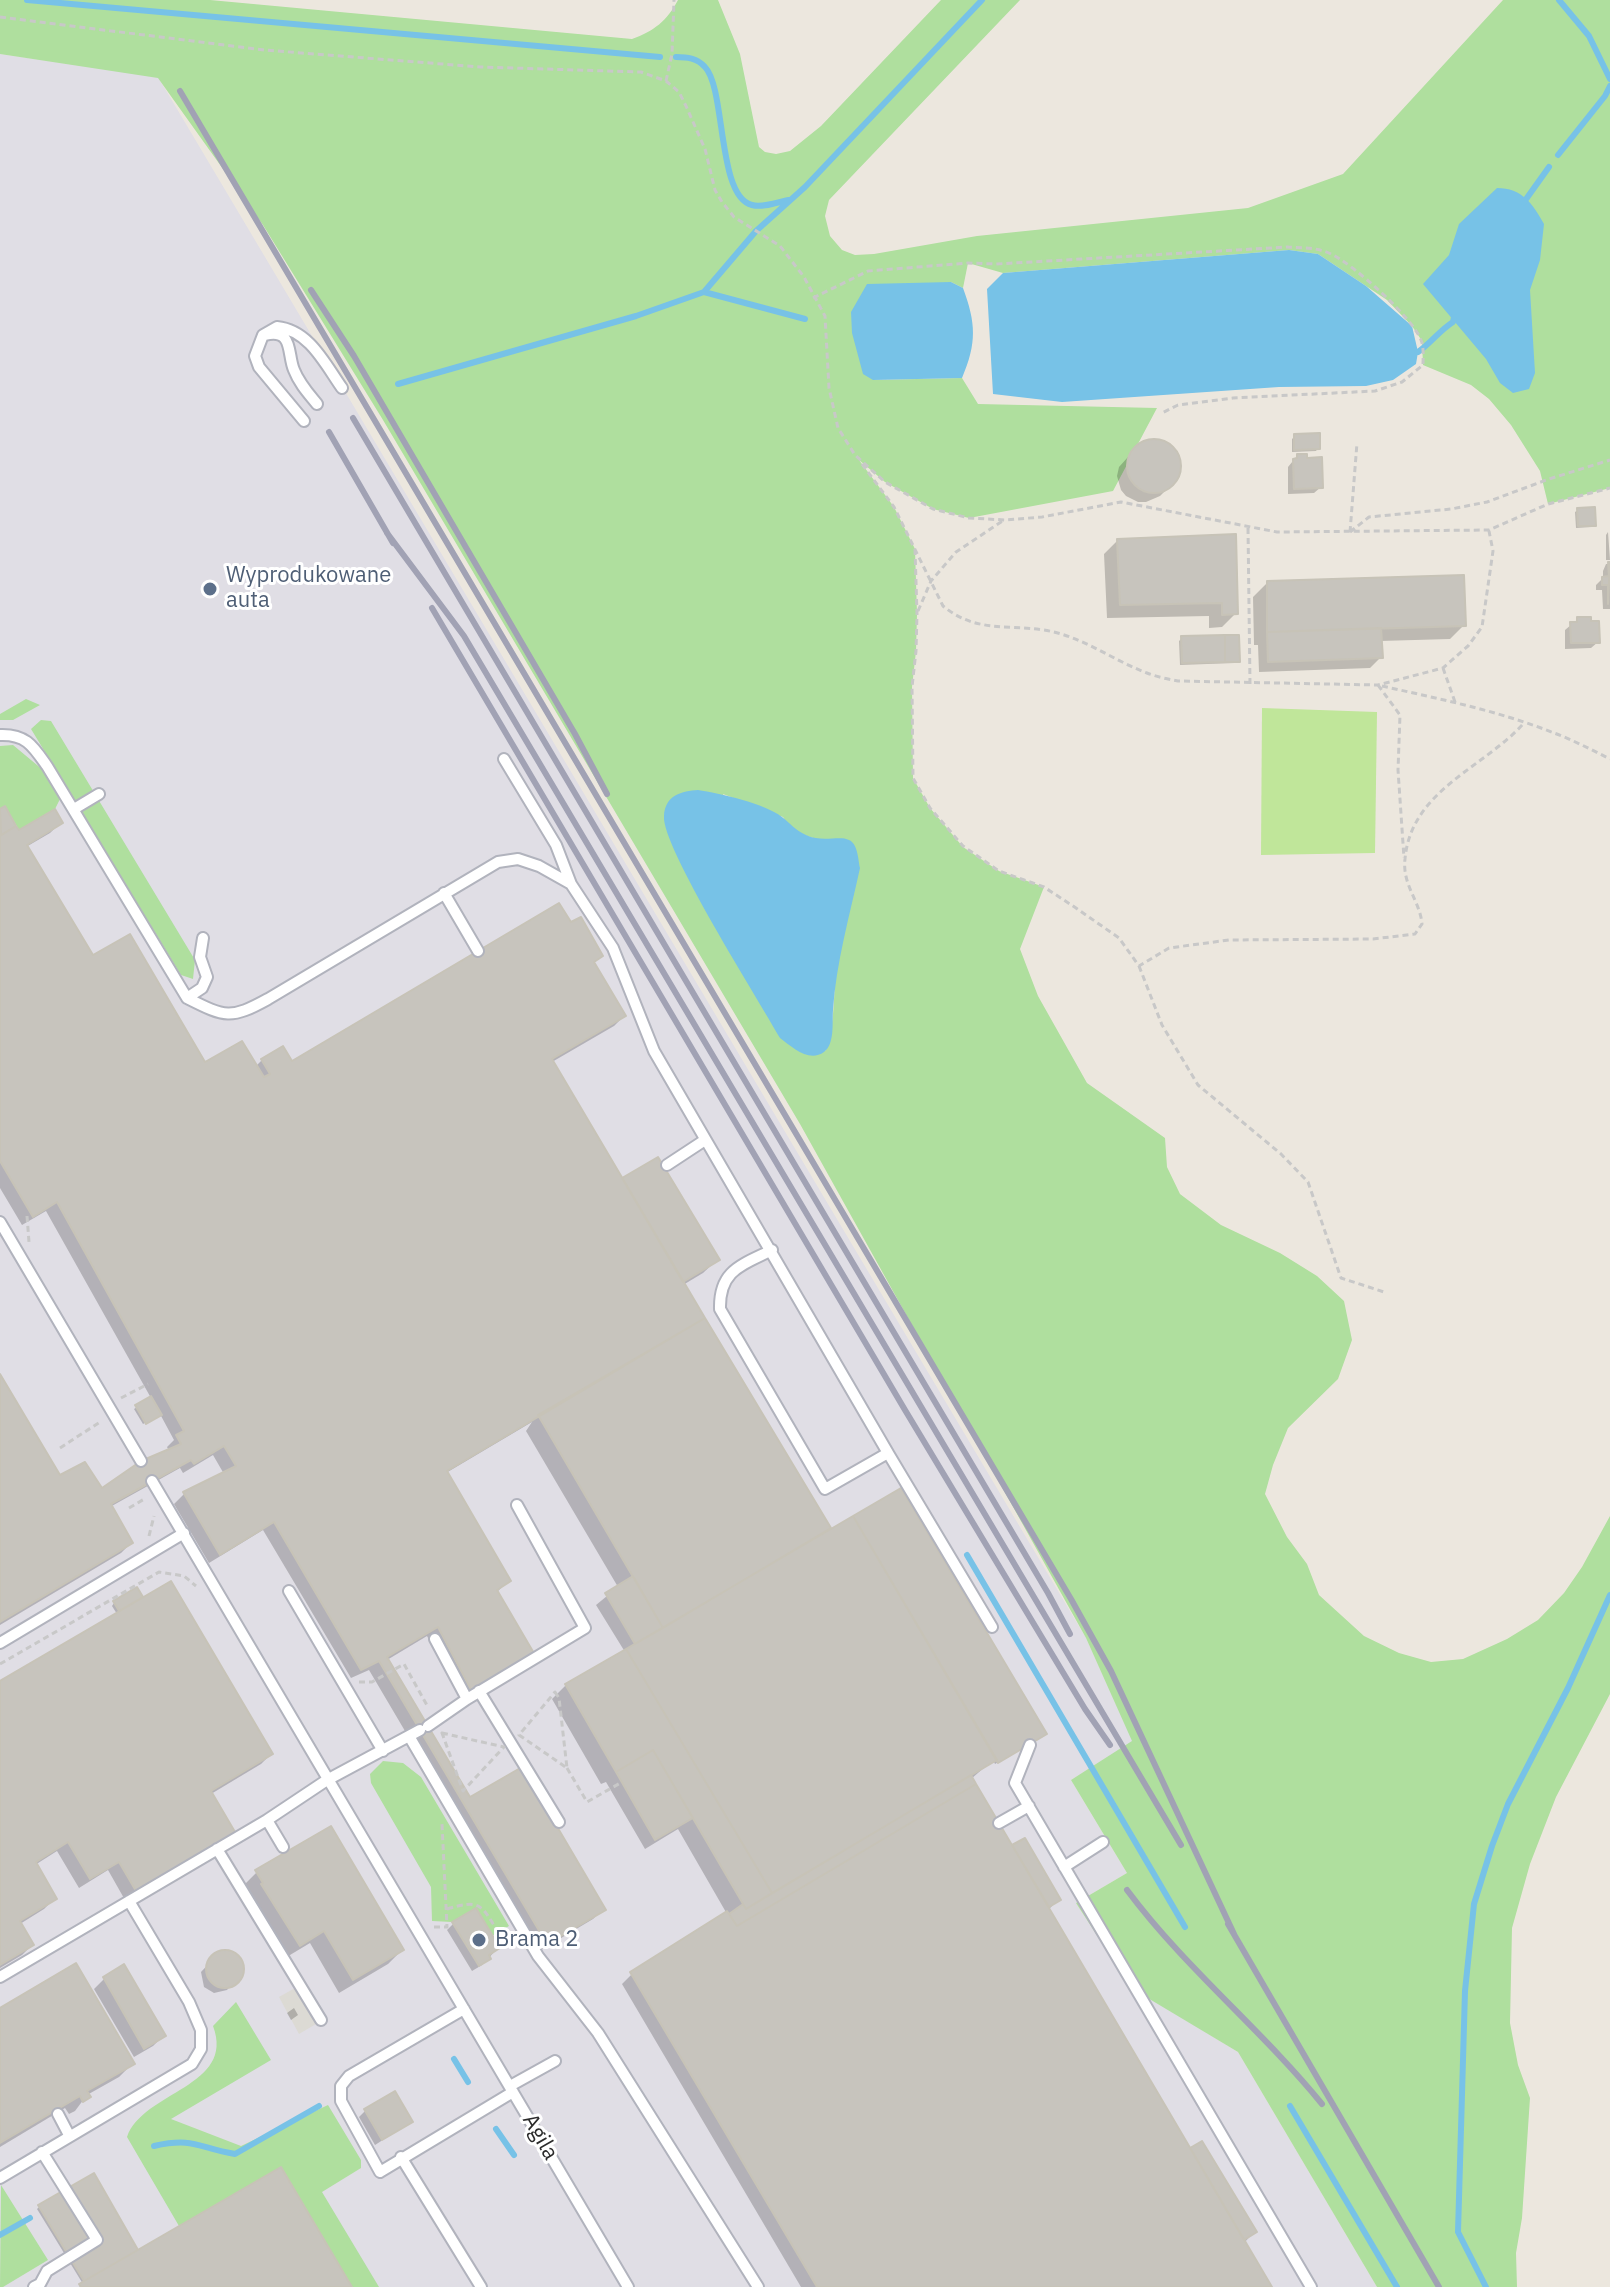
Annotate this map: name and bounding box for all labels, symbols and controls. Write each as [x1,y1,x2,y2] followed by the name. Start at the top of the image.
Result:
[226,563,391,614] place label: Wyprodukowane auta
[201,580,219,598] marker: Wyprodukowane auta
[495,1927,578,1953] place label: Brama 2
[470,1931,488,1949] marker: Brama 2
[516,2109,564,2165] street label: Agila

